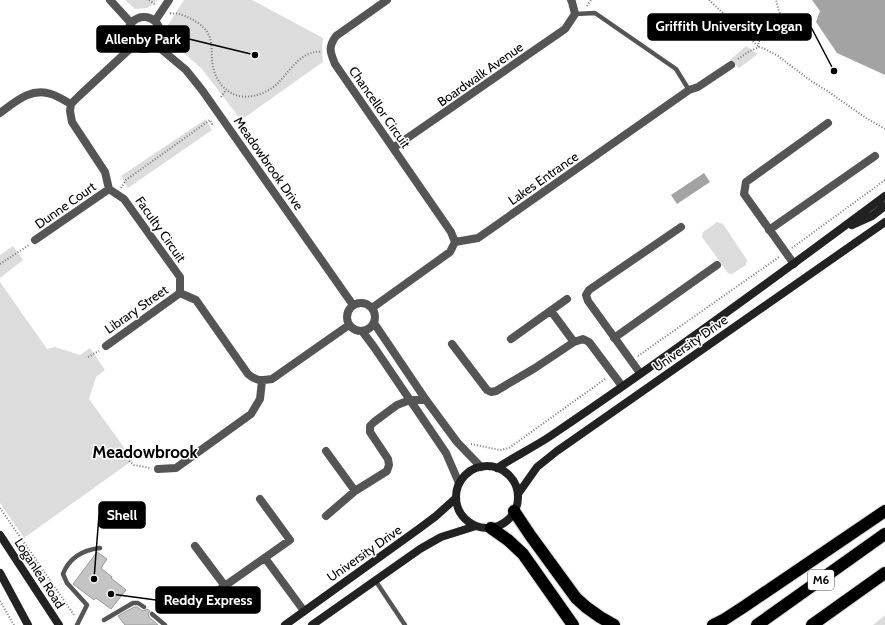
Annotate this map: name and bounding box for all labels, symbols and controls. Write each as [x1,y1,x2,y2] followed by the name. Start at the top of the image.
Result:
[648,14,811,40] callout: Griffith University Logan
[656,17,802,35] text: Griffith University Logan
[97,26,189,52] callout: Allenby Park
[105,30,181,48] text: Allenby Park
[434,38,526,110] street label: Boardwalk Avenue
[346,63,415,152] street label: Chancellor Circuit
[231,113,307,213] street label: Meadowbrook Drive
[505,148,581,208] street label: Lakes Entrance
[32,178,99,232] street label: Dunne Court
[132,193,190,266] street label: Faculty Circuit
[101,281,171,337] street label: Library Street
[650,311,731,375] street label: University Drive
[92,442,199,462] district label: Meadowbrook
[99,502,145,528] callout: Shell
[107,506,137,524] text: Shell
[324,521,405,585] street label: University Drive
[11,535,69,611] street label: Loganlea Road
[808,570,834,590] road number: M6
[156,587,260,613] callout: Reddy Express
[164,591,252,609] text: Reddy Express

